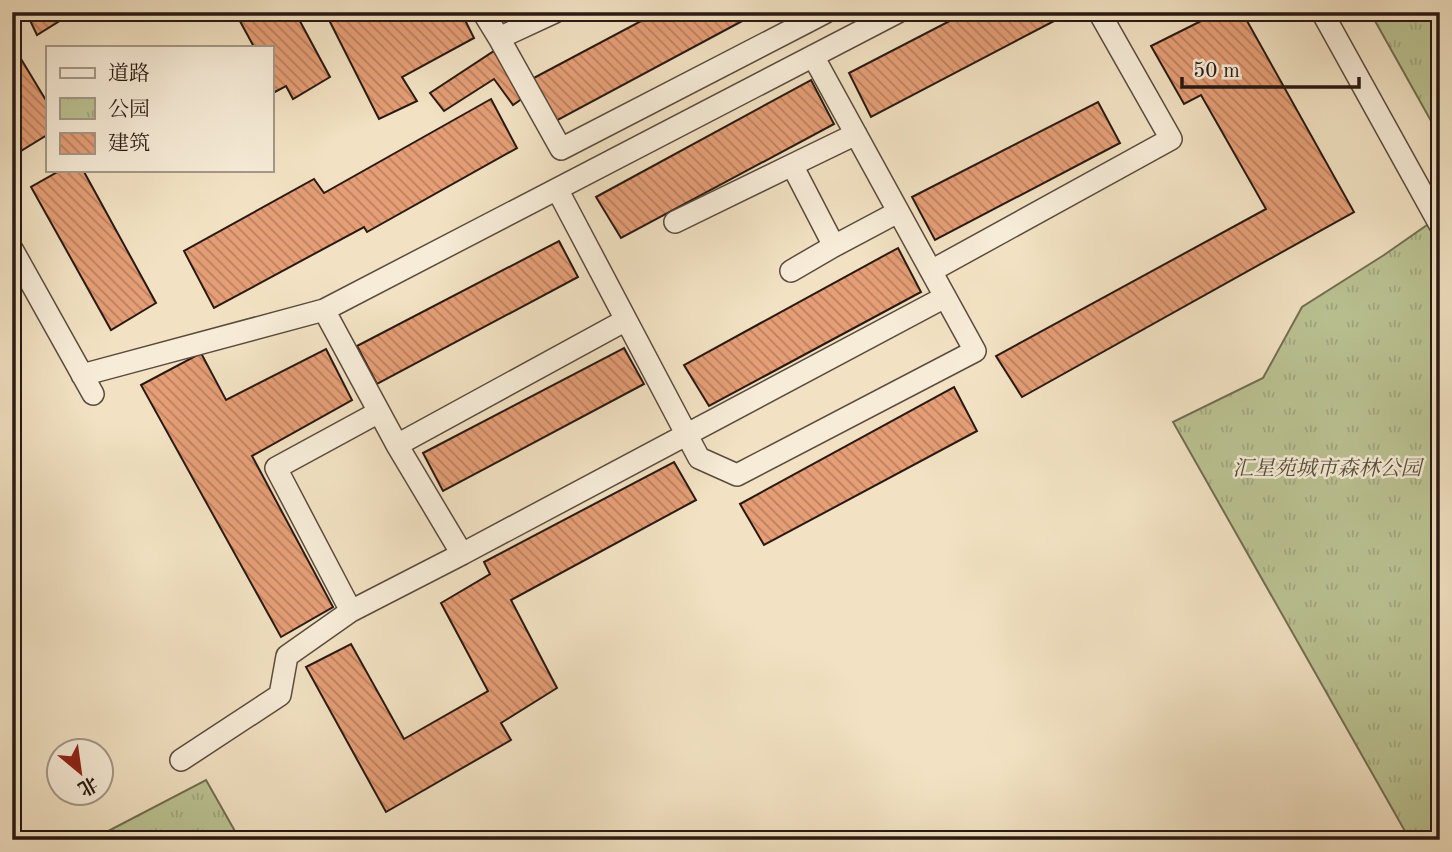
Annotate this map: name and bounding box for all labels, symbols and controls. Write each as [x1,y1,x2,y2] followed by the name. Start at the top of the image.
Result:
[46,46,273,172] legend
[1182,46,1359,90] scale bar
[1193,61,1240,82] text: 50 m
[108,62,150,85] text: 道路
[108,98,150,121] text: 公园
[108,132,150,155] text: 建筑
[1233,457,1424,480] park label: 汇星苑城市森林公园
[46,736,116,806] north arrow
[74,772,101,799] text: 北

